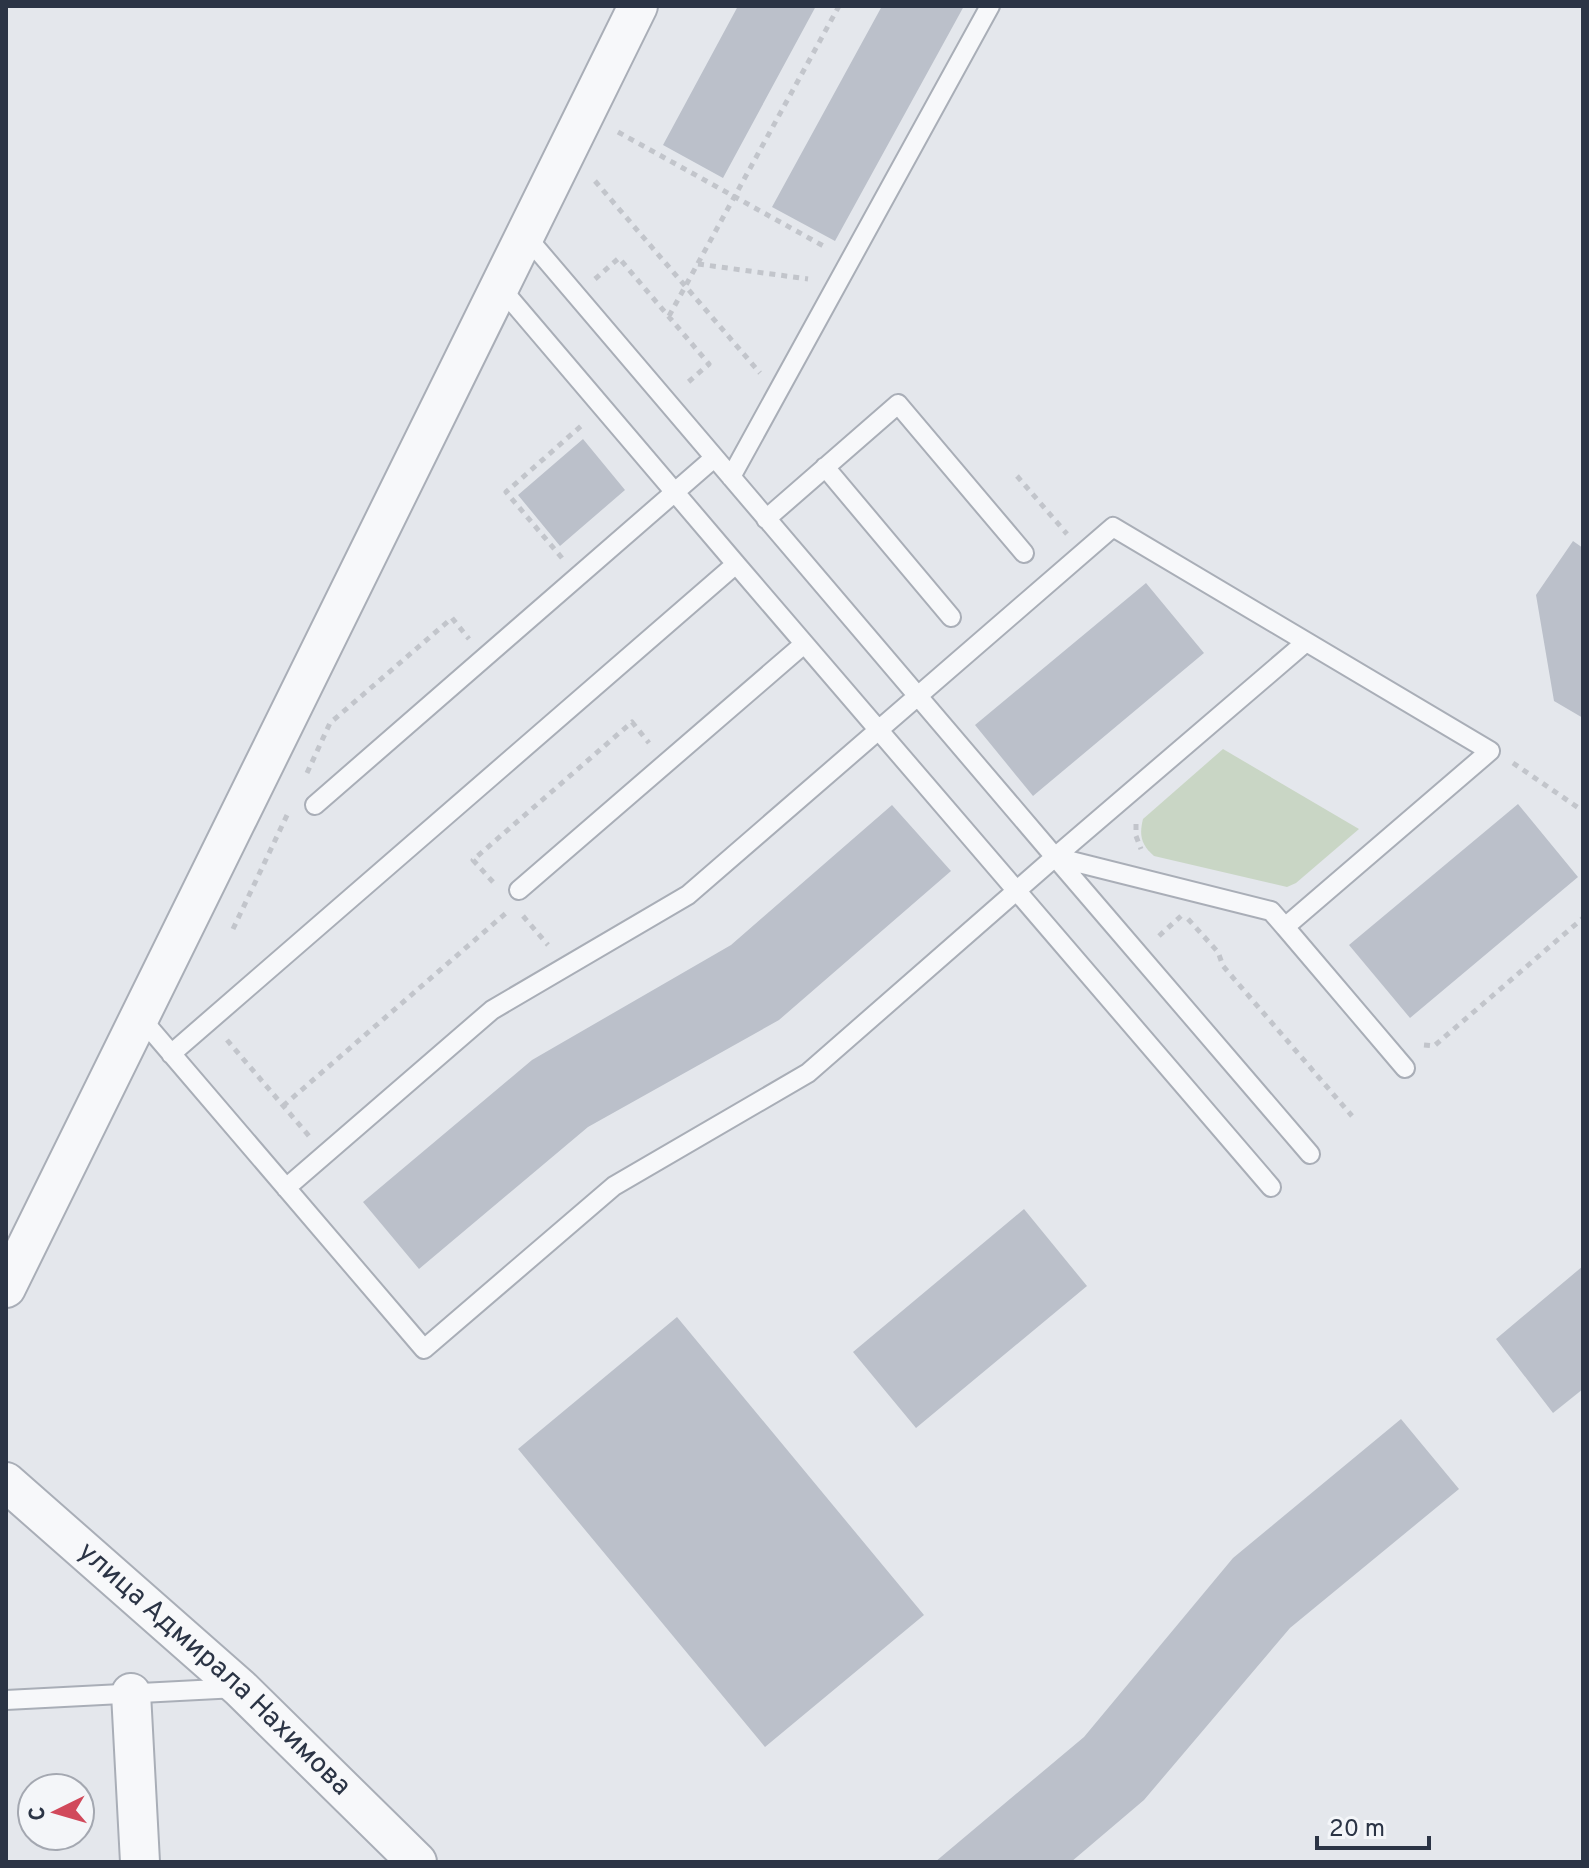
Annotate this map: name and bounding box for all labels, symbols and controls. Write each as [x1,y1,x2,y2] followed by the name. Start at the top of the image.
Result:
[69,1535,358,1805] street label: улица Адмирала Нахимова
[16,1772,96,1852] north arrow
[1317,1800,1429,1850] scale bar
[25,1805,53,1822] text: С
[1329,1815,1385,1845] text: 20 m

